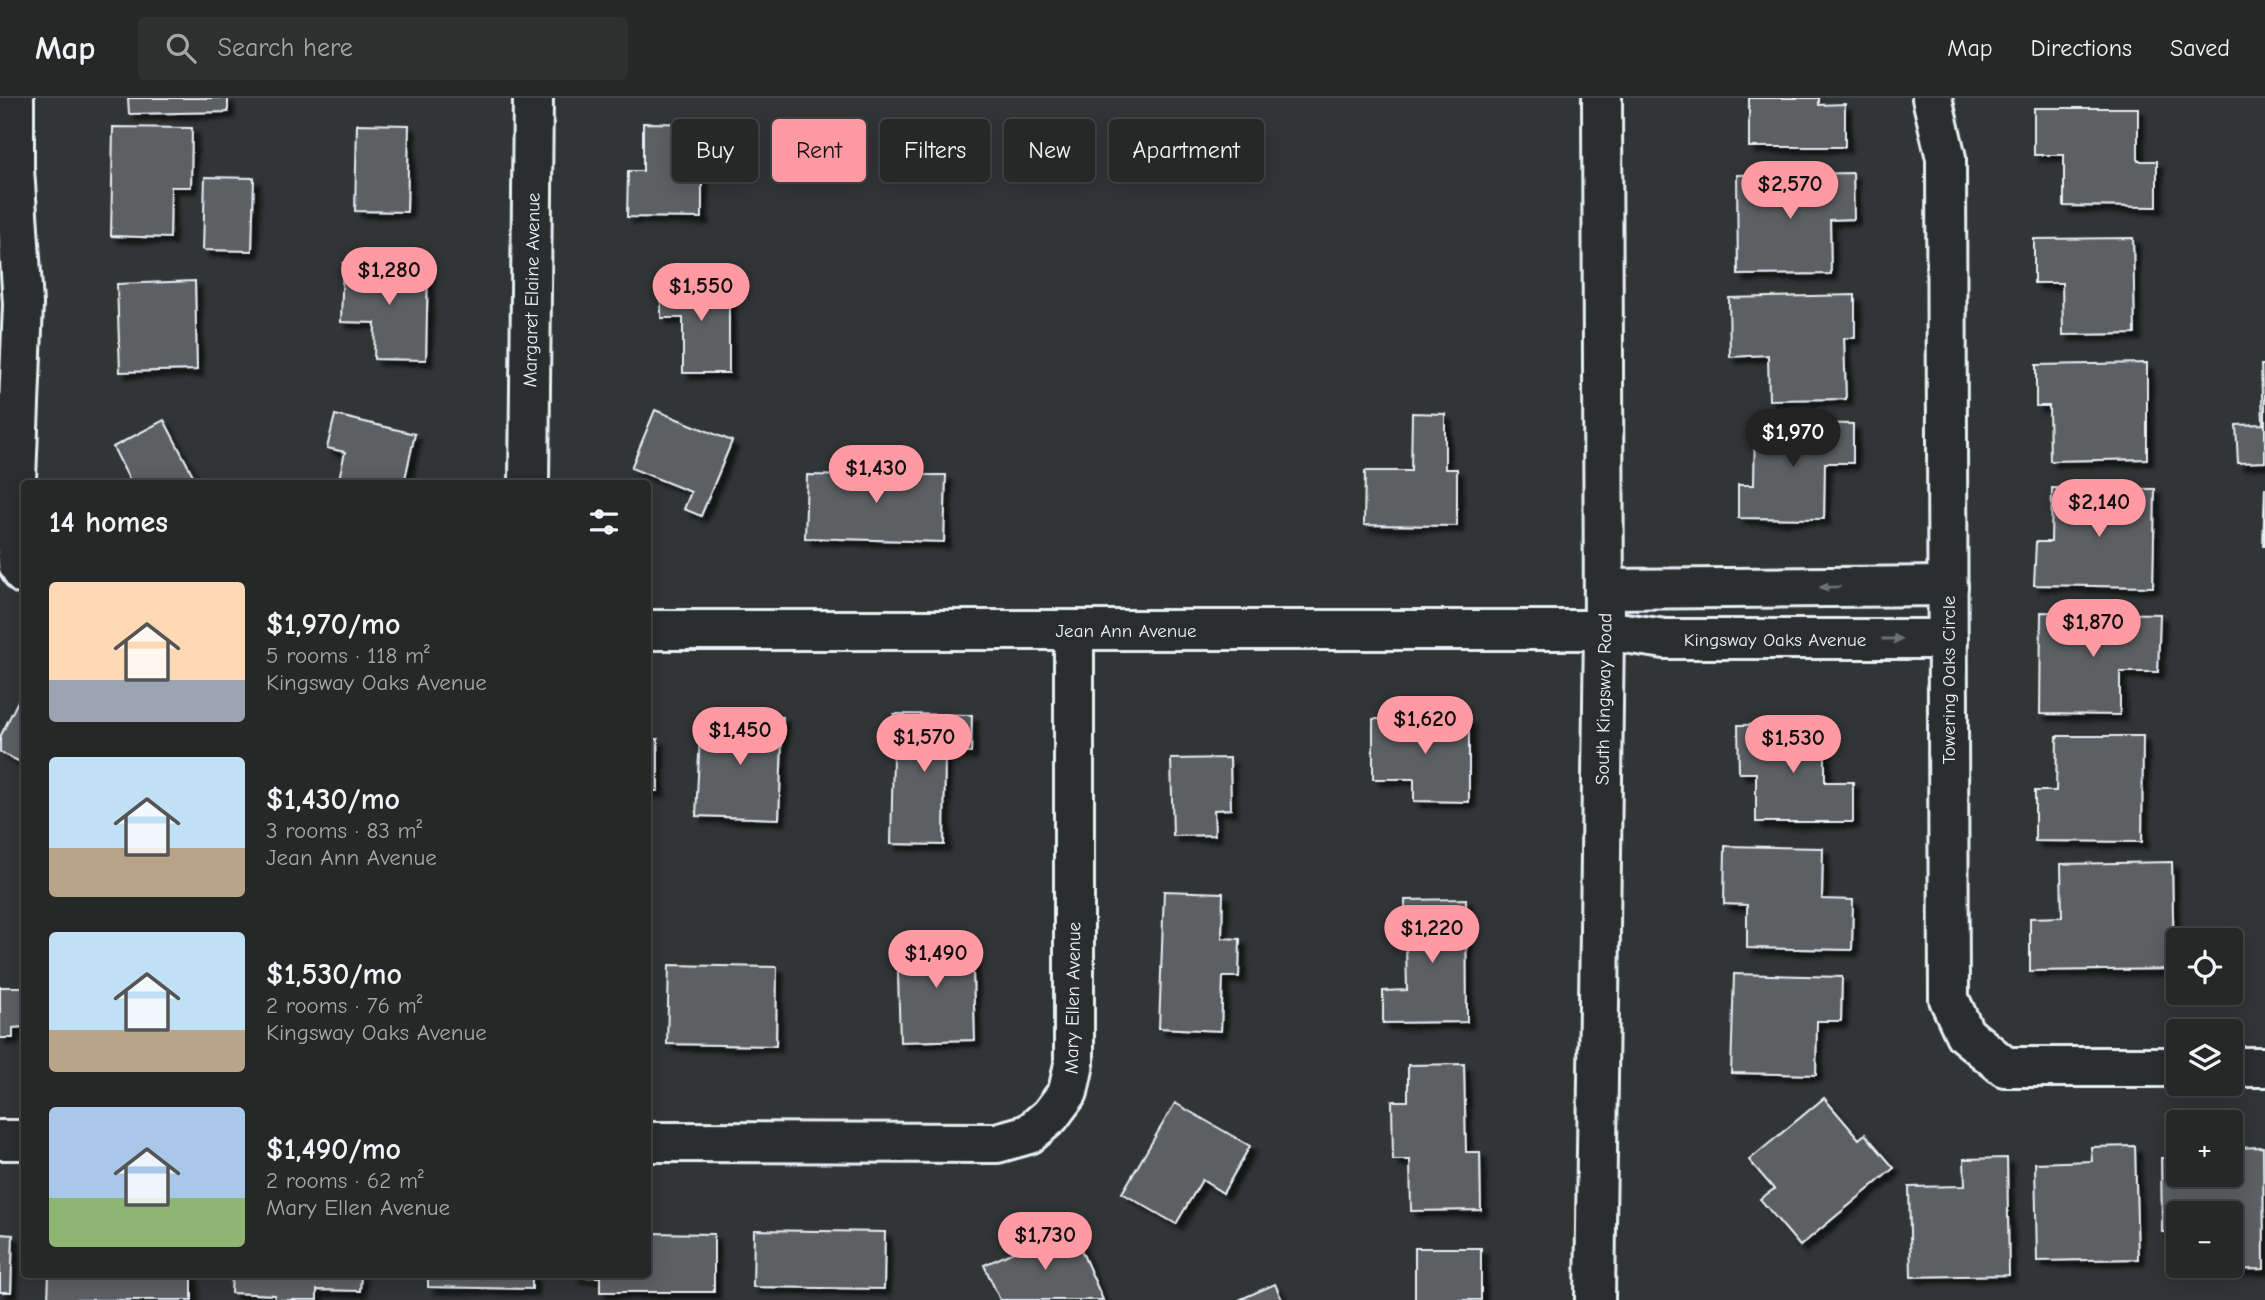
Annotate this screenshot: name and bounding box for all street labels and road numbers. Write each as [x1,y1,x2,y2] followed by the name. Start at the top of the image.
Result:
[519,192,545,388] street label: Margaret Elaine Avenue
[1938,596,1960,764] street label: Towering Oaks Circle
[1591,613,1617,785] street label: South Kingsway Road
[1055,620,1197,642] street label: Jean Ann Avenue
[1684,629,1866,651] street label: Kingsway Oaks Avenue
[1061,922,1085,1074] street label: Mary Ellen Avenue

